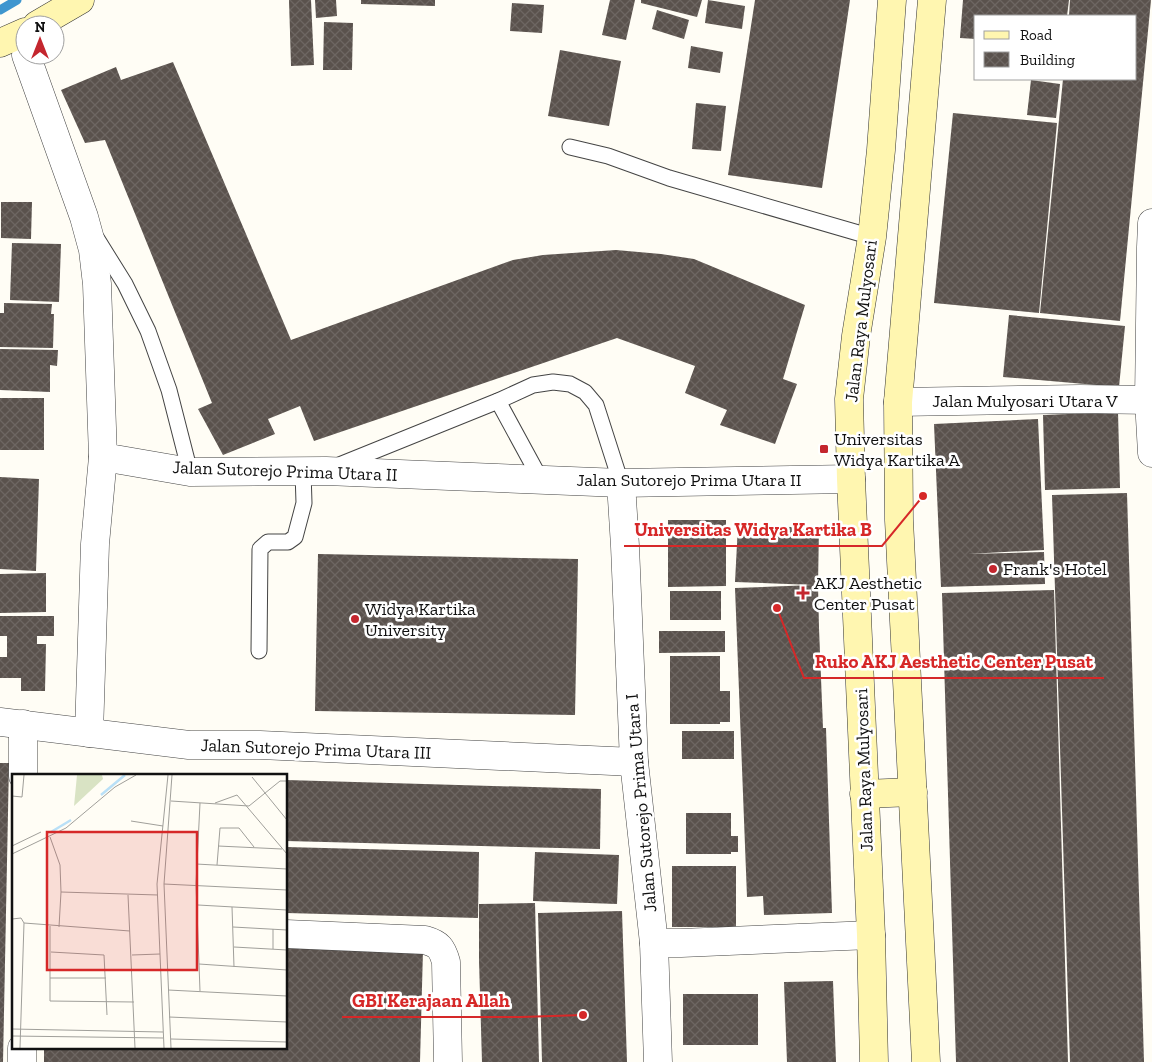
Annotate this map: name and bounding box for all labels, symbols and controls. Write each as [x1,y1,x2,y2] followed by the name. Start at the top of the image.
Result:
[15,15,65,65] north arrow
[974,15,1137,80] legend
[35,19,46,36] text: N
[1020,26,1053,44] text: Road
[1020,51,1075,69] text: Building
[840,239,882,403] street label: Jalan Raya Mulyosari
[932,390,1118,412] street label: Jalan Mulyosari Utara V
[834,428,960,471] place label: Universitas Widya Kartika A
[818,443,830,455] marker: Universitas Widya Kartika A
[172,456,398,486] street label: Jalan Sutorejo Prima Utara II
[576,469,802,491] street label: Jalan Sutorejo Prima Utara II
[624,512,882,546] callout: Universitas Widya Kartika B
[634,518,872,541] text: Universitas Widya Kartika B
[1003,558,1107,580] place label: Frank's Hotel
[987,563,999,575] marker: Frank's Hotel
[814,572,922,615] place label: AKJ Aesthetic Center Pusat
[796,586,810,600] marker: AKJ Aesthetic Center Pusat
[365,598,476,641] place label: Widya Kartika University
[349,613,361,625] marker: Widya Kartika University
[804,644,1104,678] callout: Ruko AKJ Aesthetic Center Pusat
[815,650,1094,673] text: Ruko AKJ Aesthetic Center Pusat
[850,688,878,852] street label: Jalan Raya Mulyosari
[620,693,662,913] street label: Jalan Sutorejo Prima Utara I
[200,734,432,764] street label: Jalan Sutorejo Prima Utara III
[12,774,288,1050] inset map
[342,983,521,1017] callout: GBI Kerajaan Allah
[352,989,510,1012] text: GBI Kerajaan Allah

